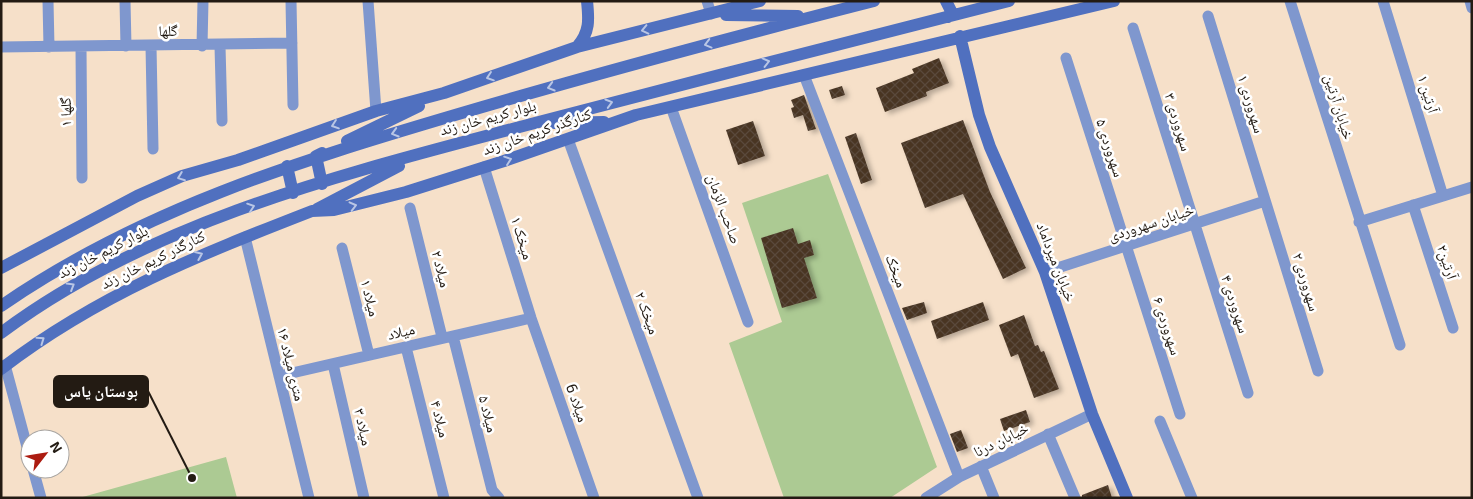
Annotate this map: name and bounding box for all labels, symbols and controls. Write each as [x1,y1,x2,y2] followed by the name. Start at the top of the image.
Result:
[158,21,178,40] street label: گلها
[640,24,649,35] one-way arrow
[704,39,712,49] one-way arrow
[762,58,770,68] one-way arrow
[486,71,494,81] one-way arrow
[1233,72,1269,136] street label: سهروردی ۱
[1320,72,1359,143] street label: خیابان آرتین
[1413,73,1444,117] street label: آرتین ۱
[547,81,556,91] one-way arrow
[1160,90,1196,154] street label: سهروردی ۳
[438,96,538,140] street label: بلوار کریم خان زند
[56,97,75,127] street label: گلها ۱
[604,98,612,108] one-way arrow
[480,104,594,160] street label: کنارگذر کریم خان زند
[1091,116,1129,180] street label: سهروردی ۵
[331,119,339,129] one-way arrow
[392,127,400,137] one-way arrow
[504,155,512,165] one-way arrow
[177,171,186,182] one-way arrow
[702,171,746,247] street label: صاحب الزمان
[1106,200,1197,246] street label: خیابان سهروردی
[348,201,356,211] one-way arrow
[247,203,255,213] one-way arrow
[508,214,538,262] street label: میخک ۱
[1032,219,1081,305] street label: خیابان میرداماد
[54,221,152,283] street label: بلوار کریم خان زند
[97,226,209,294] street label: کنارگذر کریم خان زند
[1432,242,1462,283] street label: آرتین۲
[428,248,455,289] street label: میلاد ۲
[1288,250,1324,314] street label: سهروردی ۲
[194,251,203,261] one-way arrow
[882,252,911,290] street label: میخک
[1216,272,1254,336] street label: سهروردی ۴
[357,277,384,318] street label: میلاد ۱
[66,283,75,293] one-way arrow
[632,289,664,337] street label: میخک ۲
[1148,294,1186,358] street label: سهروردی ۶
[385,319,416,343] street label: میلاد
[272,325,310,403] street label: ۱۶ متری میلاد
[35,337,45,346] one-way arrow
[54,376,148,407] callout: بوستان یاس
[64,381,138,401] text: بوستان یاس
[563,381,593,425] street label: میلاد 6
[475,393,502,434] street label: میلاد ۵
[427,398,454,439] street label: میلاد ۴
[351,406,377,447] street label: میلاد ۳
[970,418,1032,462] street label: خیابان درنا
[20,429,70,479] north arrow
[47,438,66,456] text: N

